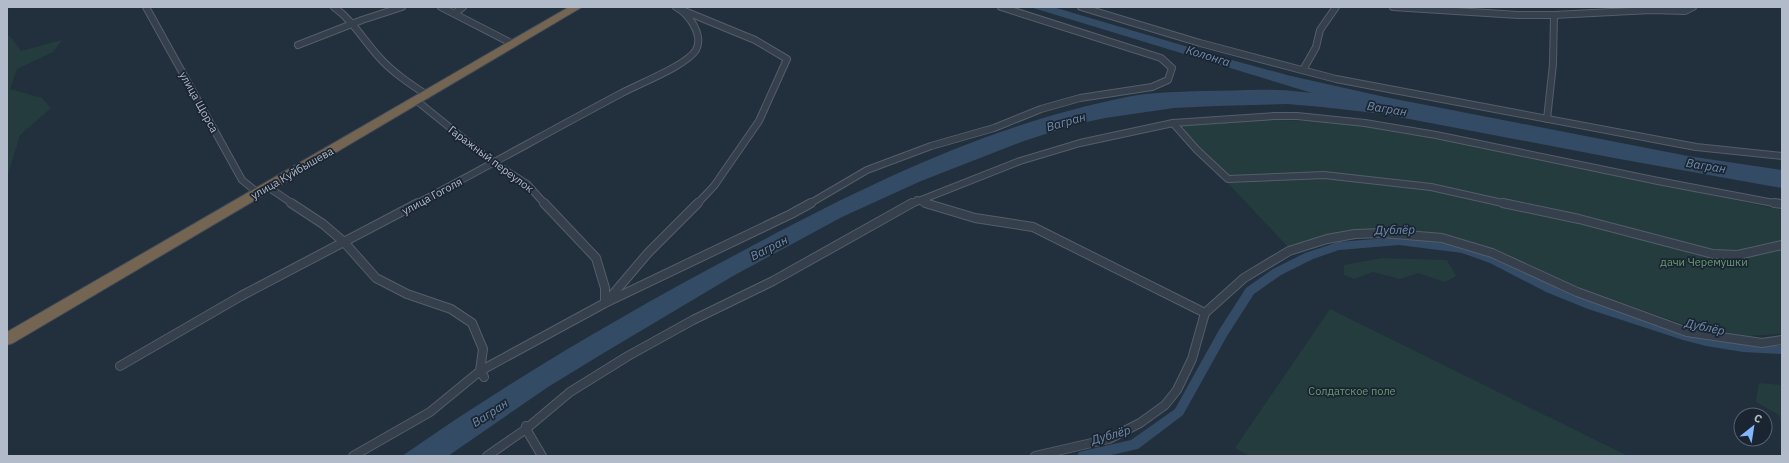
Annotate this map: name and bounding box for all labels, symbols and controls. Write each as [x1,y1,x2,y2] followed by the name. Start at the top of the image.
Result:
[1184,42,1232,69] water label: Колонга
[176,69,222,135] street label: улица Щорса
[1366,98,1408,119] water label: Вагран
[1045,109,1087,134] water label: Вагран
[446,122,536,196] street label: Гаражный переулок
[248,144,336,202] street label: улица Куйбышева
[1685,155,1727,176] water label: Вагран
[399,174,465,218] street label: улица Гоголя
[1374,222,1415,237] water label: Дублёр
[747,232,790,263] water label: Вагран
[1660,255,1748,269] park label: дачи Черемушки
[1683,315,1726,338] water label: Дублёр
[1308,384,1396,398] park label: Солдатское поле
[469,395,511,430] water label: Вагран
[1733,407,1773,447] north arrow
[1751,410,1765,426] text: С
[1089,422,1132,448] water label: Дублёр

